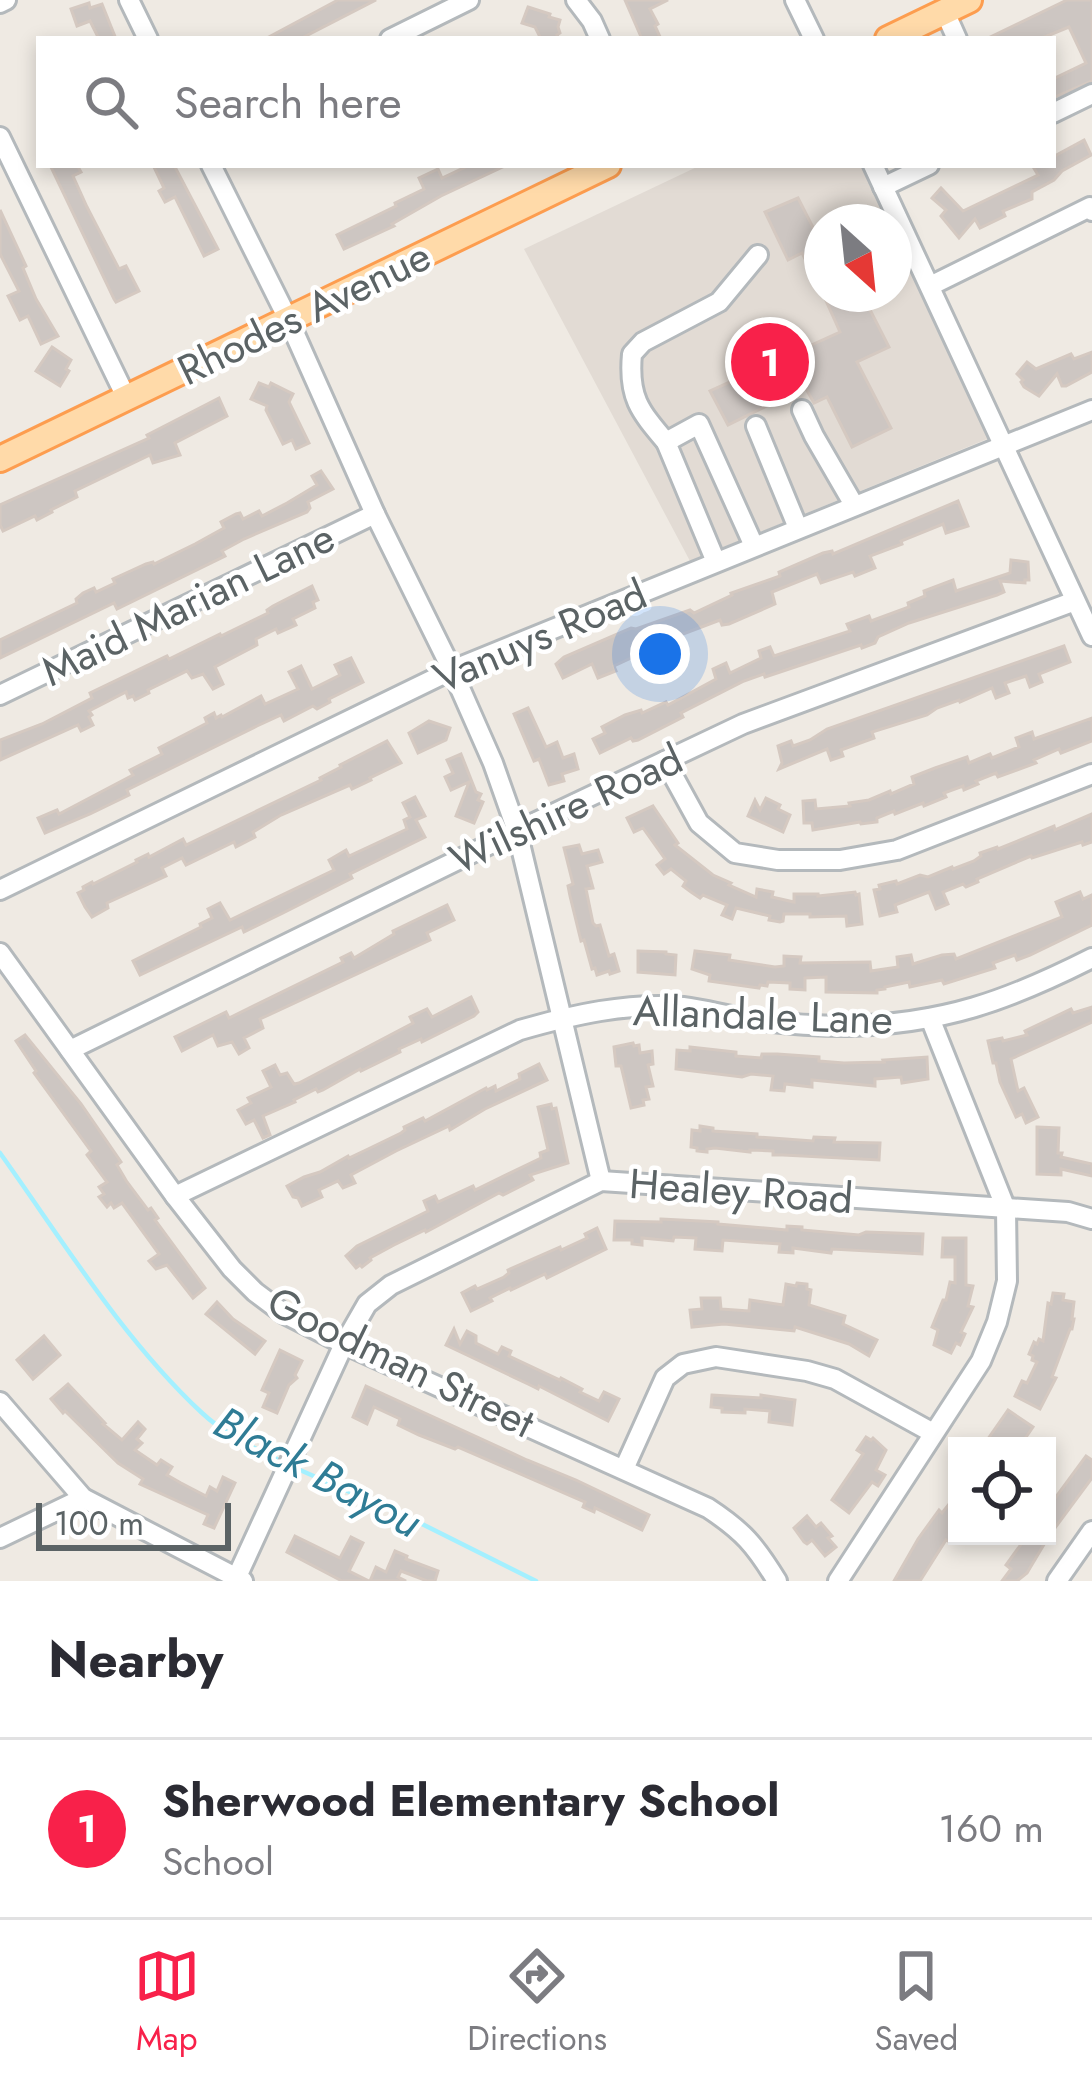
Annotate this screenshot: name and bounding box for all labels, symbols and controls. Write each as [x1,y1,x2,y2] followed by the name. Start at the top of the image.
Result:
[36,36,1056,168] search box
[78,69,144,135] icon: search
[174,70,402,135] text: Search here
[804,204,912,312] north arrow
[167,225,441,401] street label: Rhodes Avenue
[731,317,809,407] pin: 1
[31,507,345,701] street label: Maid Marian Lane
[424,564,656,708] street label: Vanuys Road
[630,624,690,684] your location
[440,728,692,890] street label: Wilshire Road
[632,980,894,1050] street label: Allandale Lane
[627,1153,855,1229] street label: Healey Road
[257,1271,545,1453] street label: Goodman Street
[202,1390,434,1554] water label: Black Bayou
[948,1437,1056,1545] map controls
[948,1437,1056,1545] button: locate
[36,1497,231,1550] scale bar
[54,1500,144,1547] text: 100 m
[48,1622,223,1696] text: Nearby
[162,1768,780,1833] text: Sherwood Elementary School
[77,1800,97,1857] text: 1
[938,1800,1044,1857] text: 160 m
[162,1833,274,1890] text: School
[134,1943,200,2062] tab: Map
[467,1943,607,2062] tab: Directions
[875,1943,958,2062] tab: Saved

